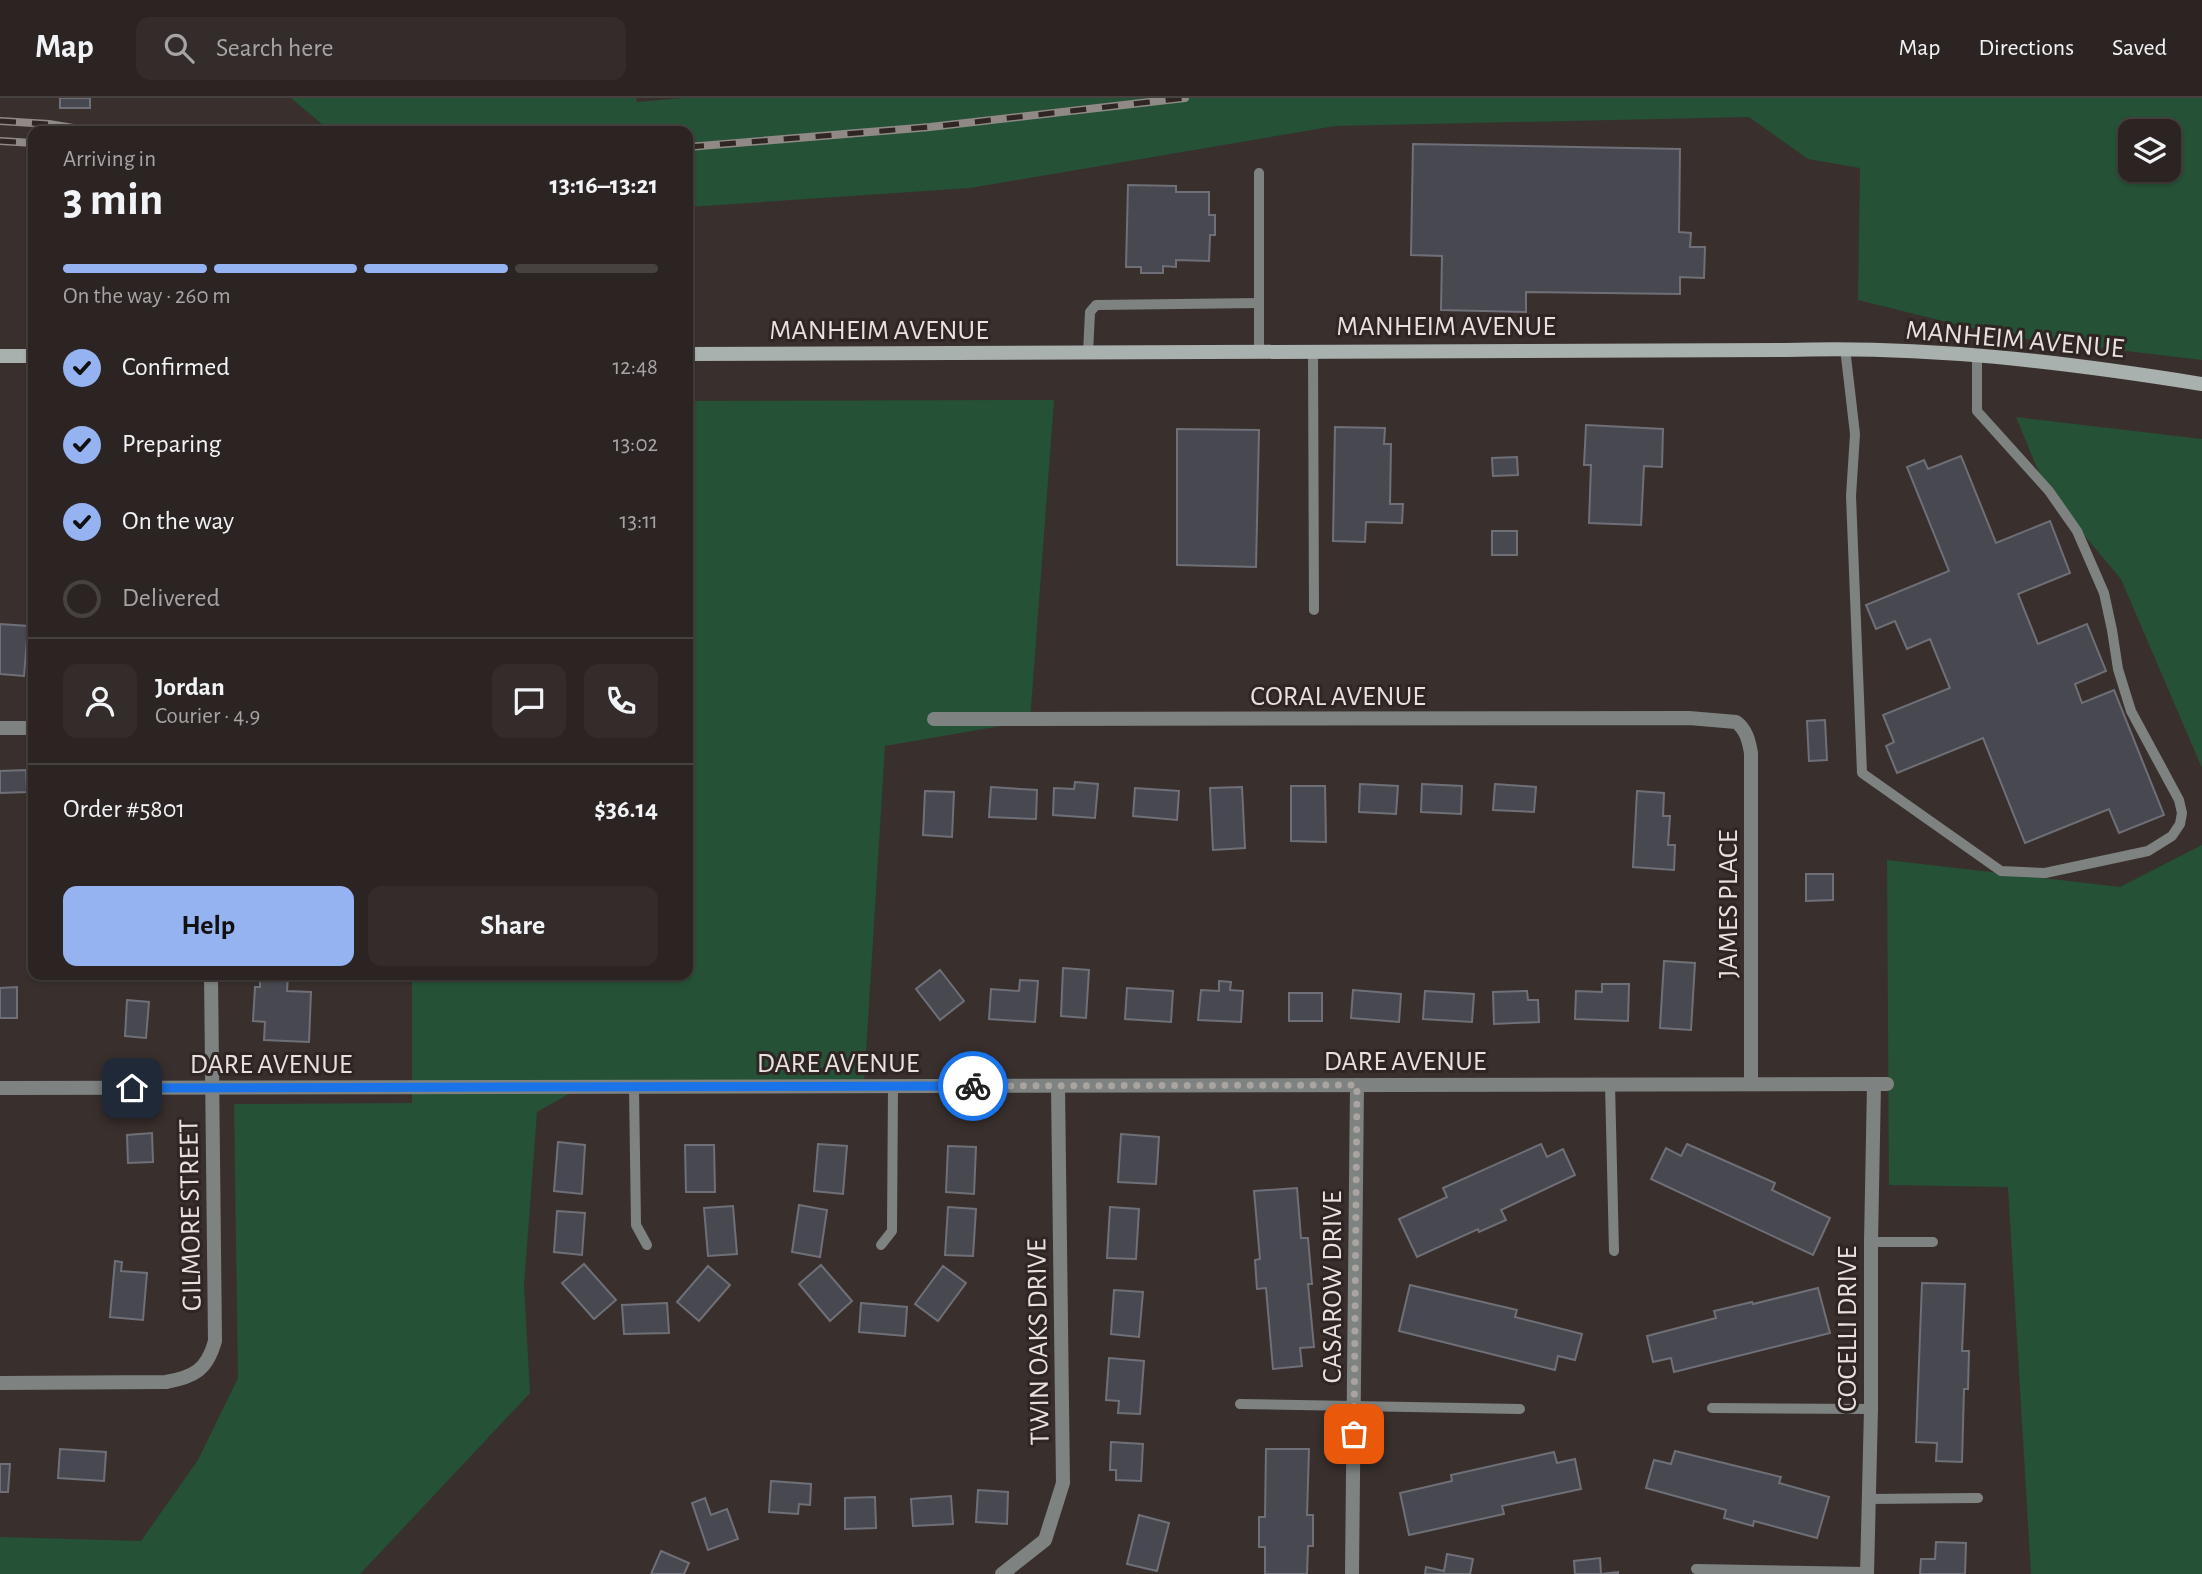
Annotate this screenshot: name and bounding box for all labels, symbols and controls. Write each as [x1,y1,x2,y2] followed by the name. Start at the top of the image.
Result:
[136,17,626,80] search box
[160,29,198,67] icon: search
[35,31,94,64] text: Map
[216,35,334,61] text: Search here
[1898,36,1940,60] text: Map
[1978,36,2074,60] text: Directions
[2112,36,2167,60] text: Saved
[2118,119,2181,182] map controls
[2118,119,2181,182] button: layers
[63,148,156,171] text: Arriving in
[549,172,658,198] text: 13:16–13:21
[63,177,163,223] text: 3 min
[63,285,231,308] text: On the way · 260 m
[1336,313,1556,341] street label: MANHEIM AVENUE
[1904,316,2125,363] street label: MANHEIM AVENUE
[769,317,989,345] street label: MANHEIM AVENUE
[63,349,101,387] icon: check
[122,354,230,380] text: Confirmed
[612,356,658,379] text: 12:48
[63,426,101,464] icon: check
[122,431,221,457] text: Preparing
[613,433,658,456] text: 13:02
[63,503,101,541] icon: check
[122,508,234,534] text: On the way
[620,510,658,533] text: 13:11
[122,585,220,611] text: Delivered
[63,664,137,738] button: person
[492,664,566,738] button: chat
[584,664,658,738] button: phone
[155,674,225,700] text: Jordan
[1250,683,1426,711] street label: CORAL AVENUE
[155,705,260,728] text: Courier · 4.9
[63,796,185,822] text: Order #5801
[594,796,658,822] text: $36.14
[1715,830,1743,978] street label: JAMES PLACE
[63,886,354,966] button: Help
[368,886,658,966] button: Share
[1324,1048,1486,1076] street label: DARE AVENUE
[757,1050,919,1078] street label: DARE AVENUE
[190,1051,352,1079] street label: DARE AVENUE
[938,1051,1008,1121] courier
[102,1058,162,1118] pin
[954,1067,992,1105] icon: bike
[113,1069,151,1107] icon: home
[175,1118,207,1311] street label: GILMORE STREET
[1319,1191,1347,1383] street label: CASAROW DRIVE
[1023,1238,1055,1446] street label: TWIN OAKS DRIVE
[1834,1246,1862,1412] street label: COCELLI DRIVE
[1324,1404,1384,1464] pin
[1335,1415,1373,1453] icon: bag

